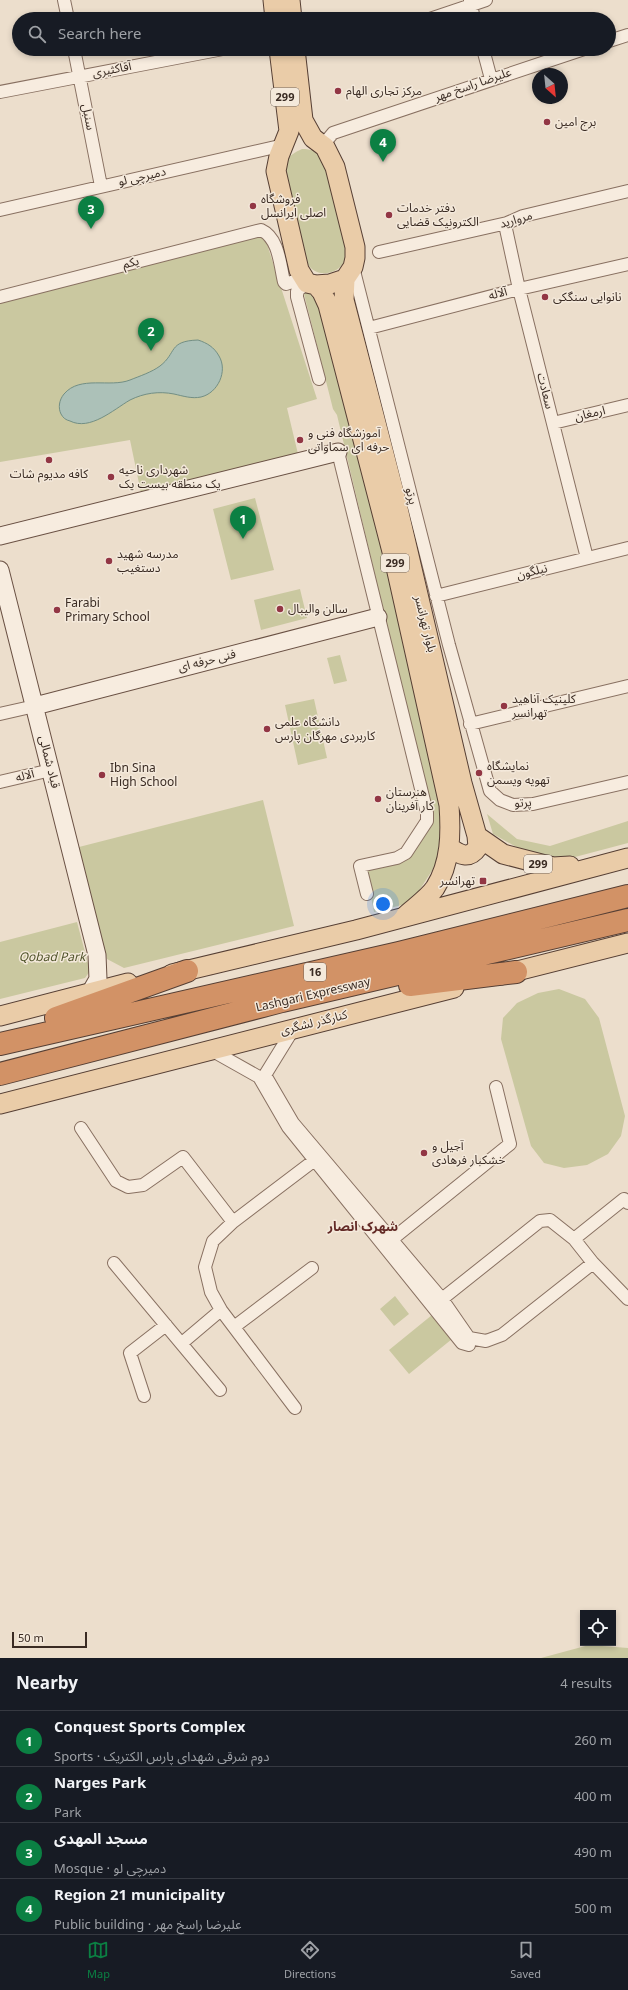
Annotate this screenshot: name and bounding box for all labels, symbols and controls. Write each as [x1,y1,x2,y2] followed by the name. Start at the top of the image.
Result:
[12,12,616,56] search box
[58,18,141,50] text: Search here
[26,23,48,45] icon: search
[90,54,134,86] street label: آقاکثیری
[430,60,515,110] street label: علیرضا راسخ مهر
[532,68,568,104] north arrow
[346,79,422,104] place label: مرکز تجاری الهام
[333,86,343,96] marker: مرکز تجاری الهام
[271,88,299,106] road number: 299
[73,102,103,132] street label: سنبل
[555,110,596,135] place label: برج امین
[542,117,552,127] marker: برج امین
[370,129,396,162] pin: 4
[116,159,169,195] street label: دمیرچی لو
[261,187,326,226] place label: فروشگاه اصلی ایرانسل
[78,196,104,229] pin: 3
[397,196,479,235] place label: دفتر خدمات الکترونیک قضایی
[248,201,258,211] marker: فروشگاه اصلی ایرانسل
[497,203,535,237] street label: مروارید
[384,210,394,220] marker: دفتر خدمات الکترونیک قضایی
[120,249,142,277] street label: یکم
[486,279,511,309] street label: آلاله
[553,285,622,310] place label: نانوایی سنگکی
[540,292,550,302] marker: نانوایی سنگکی
[138,318,164,351] pin: 2
[528,370,562,412] street label: سعادت
[572,398,608,430] street label: ارمغان
[308,421,389,460] place label: آموزشگاه فنی و حرفه ای سماواتی
[295,435,305,445] marker: آموزشگاه فنی و حرفه ای سماواتی
[44,455,54,465] marker: کافه مدیوم شات
[119,458,221,497] place label: شهرداری ناحیه یک منطقه بیست یک
[10,462,89,487] place label: کافه مدیوم شات
[106,472,116,482] marker: شهرداری ناحیه یک منطقه بیست یک
[397,485,425,507] street label: پرتو
[230,506,256,539] pin: 1
[117,542,178,581] place label: مدرسه شهید دستغیب
[381,554,409,572] road number: 299
[104,556,114,566] marker: مدرسه شهید دستغیب
[514,556,550,588] street label: نیلگون
[65,591,150,630] place label: Farabi Primary School
[406,592,444,655] street label: بلوار تهرانسر
[288,597,348,622] place label: سالن والیبال
[275,604,285,614] marker: سالن والیبال
[52,605,62,615] marker: Farabi Primary School
[175,642,239,680] street label: فنی حرفه ای
[511,687,577,726] place label: کلینیک آناهید تهرانسر
[499,701,509,711] marker: کلینیک آناهید تهرانسر
[275,710,376,749] place label: دانشگاه علمی کاربردی مهرگان پارس
[262,724,272,734] marker: دانشگاه علمی کاربردی مهرگان پارس
[30,733,68,791] street label: قباد شمالی
[487,754,550,793] place label: نمایشگاه تهویه ویسمن
[110,756,177,795] place label: Ibn Sina High School
[13,761,38,790] street label: آلاله
[474,768,484,778] marker: نمایشگاه تهویه ویسمن
[97,770,107,780] marker: Ibn Sina High School
[386,780,435,819] place label: هنرستان کار آفرینان
[514,790,532,816] street label: پرتو
[373,794,383,804] marker: هنرستان کار آفرینان
[524,855,552,873] road number: 299
[439,869,475,894] place label: تهرانسر
[478,876,488,886] marker: تهرانسر
[373,894,393,914] your location
[19,945,87,970] park label: Qobad Park
[304,963,326,981] road number: 16
[253,969,374,1020] street label: Lashgari Expressway
[278,1002,351,1043] street label: کنارگذر لشگری
[432,1134,505,1173] place label: آجیل و خشکبار فرهادی
[419,1148,429,1158] marker: آجیل و خشکبار فرهادی
[327,1213,398,1241] district label: شهرک انصار
[580,1610,616,1646] map controls
[580,1610,616,1646] button: locate
[18,1627,44,1650] text: 50 m
[12,1630,87,1649] scale bar
[16,1666,78,1702] text: Nearby
[560,1670,612,1698] text: 4 results
[54,1711,245,1743] text: Conquest Sports Complex
[574,1727,612,1755] text: 260 m
[25,1728,33,1756] text: 1
[54,1743,269,1771] text: Sports · دوم شرقی شهدای پارس الکتریک
[54,1767,146,1799] text: Narges Park
[574,1783,612,1811] text: 400 m
[25,1784,33,1812] text: 2
[54,1799,81,1827] text: Park
[54,1823,148,1855] text: مسجد المهدی
[574,1839,612,1867] text: 490 m
[25,1840,33,1868] text: 3
[54,1855,166,1883] text: Mosque · دمیرچی لو
[54,1879,225,1911] text: Region 21 municipality
[574,1895,612,1923] text: 500 m
[25,1896,33,1924] text: 4
[54,1911,242,1939] text: Public building · علیرضا راسخ مهر
[87,1939,110,1986] tab: Map
[284,1939,336,1986] tab: Directions
[510,1939,541,1986] tab: Saved

